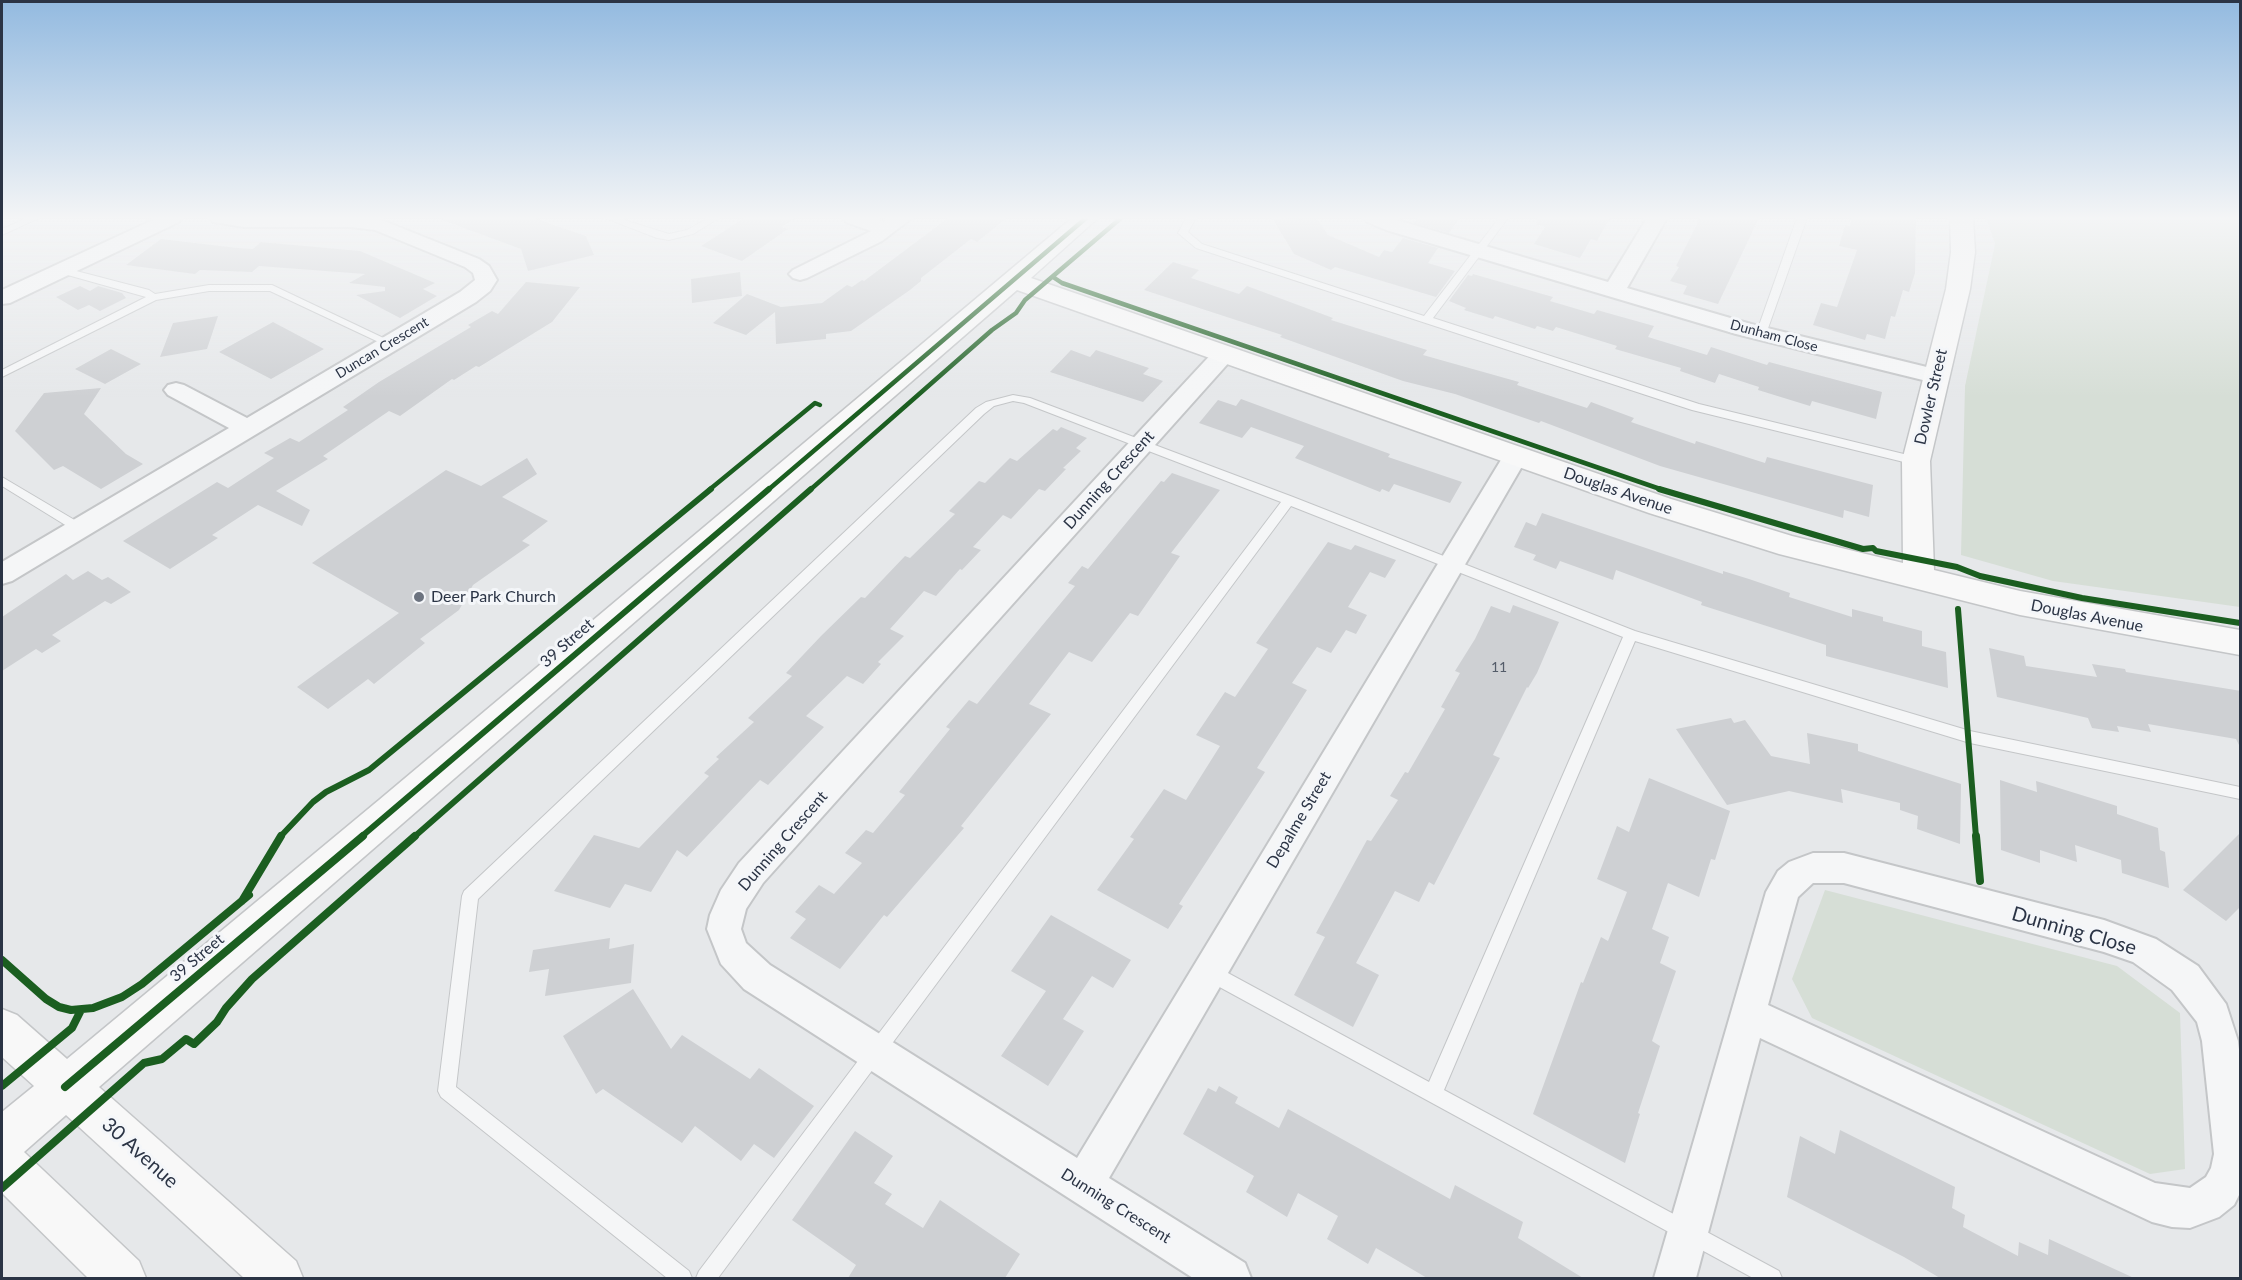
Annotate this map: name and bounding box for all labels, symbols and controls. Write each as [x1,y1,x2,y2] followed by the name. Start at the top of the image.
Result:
[332,314,432,382] street label: Duncan Crescent
[1728,316,1820,356] street label: Dunham Close
[1911,347,1951,447] street label: Dowler Street
[1060,427,1158,533] street label: Dunning Crescent
[1561,463,1675,519] street label: Douglas Avenue
[431,587,556,607] place label: Deer Park Church
[412,590,426,604] marker: Deer Park Church
[2029,596,2145,636] street label: Douglas Avenue
[536,615,598,671] street label: 39 Street
[1491,659,1507,675] house number: 11
[1263,768,1335,872] street label: Depalme Street
[734,787,832,895] street label: Dunning Crescent
[2009,902,2139,960] street label: Dunning Close
[166,930,228,986] street label: 39 Street
[97,1112,183,1194] street label: 30 Avenue
[1057,1164,1175,1248] street label: Dunning Crescent

